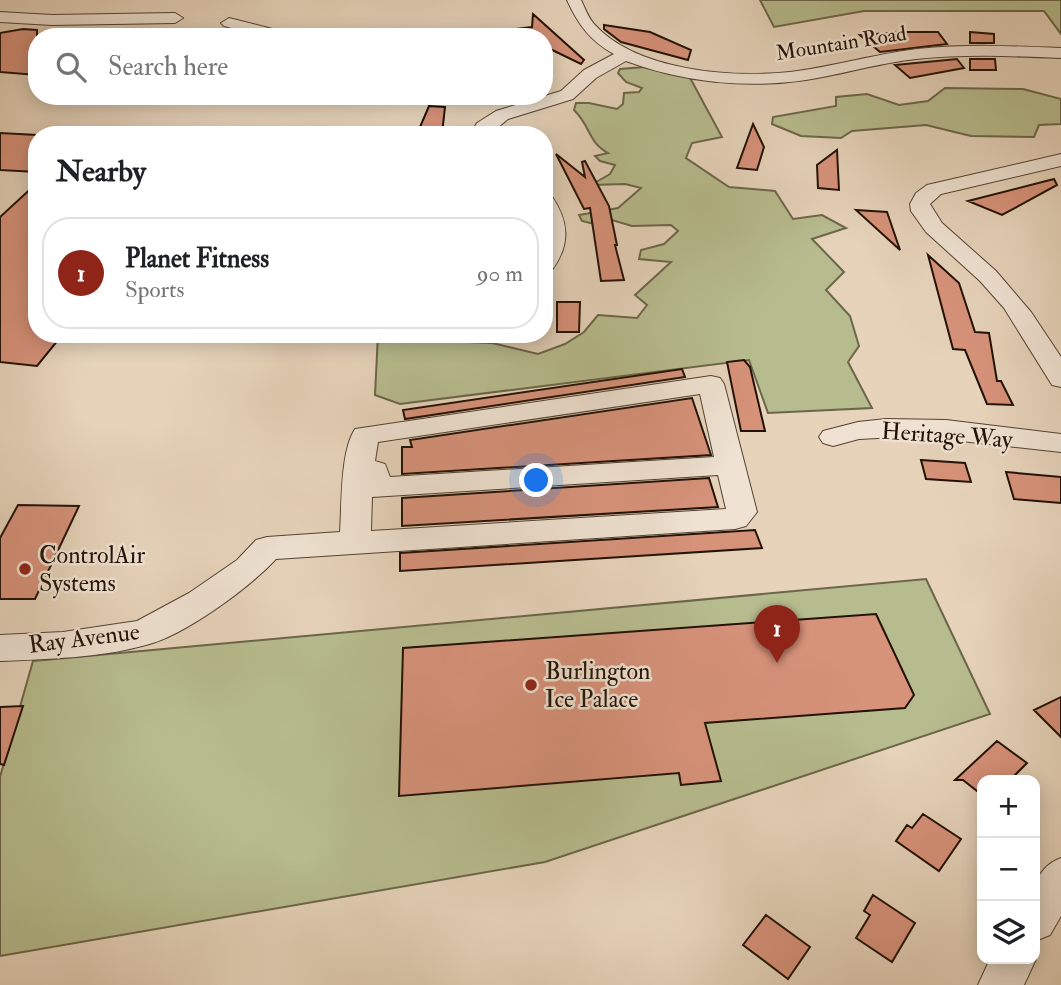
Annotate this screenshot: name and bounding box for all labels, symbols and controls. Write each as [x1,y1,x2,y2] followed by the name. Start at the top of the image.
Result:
[774,20,909,67] street label: Mountain Road
[28,28,553,105] search box
[52,48,90,86] icon: search
[108,51,228,83] text: Search here
[56,153,146,190] text: Nearby
[125,243,269,275] text: Planet Fitness
[77,259,85,288] text: 1
[477,259,523,288] text: 90 m
[125,275,184,304] text: Sports
[880,415,1014,456] street label: Heritage Way
[519,463,553,497] your location
[39,540,145,599] place label: ControlAir Systems
[17,561,33,577] marker: ControlAir Systems
[754,605,800,663] pin: 1
[27,616,141,661] street label: Ray Avenue
[545,656,650,715] place label: Burlington Ice Palace
[523,677,539,693] marker: Burlington Ice Palace
[977,775,1040,964] map controls
[977,775,1040,838] button: +
[977,838,1040,901] button: −
[977,901,1040,964] button: layers

